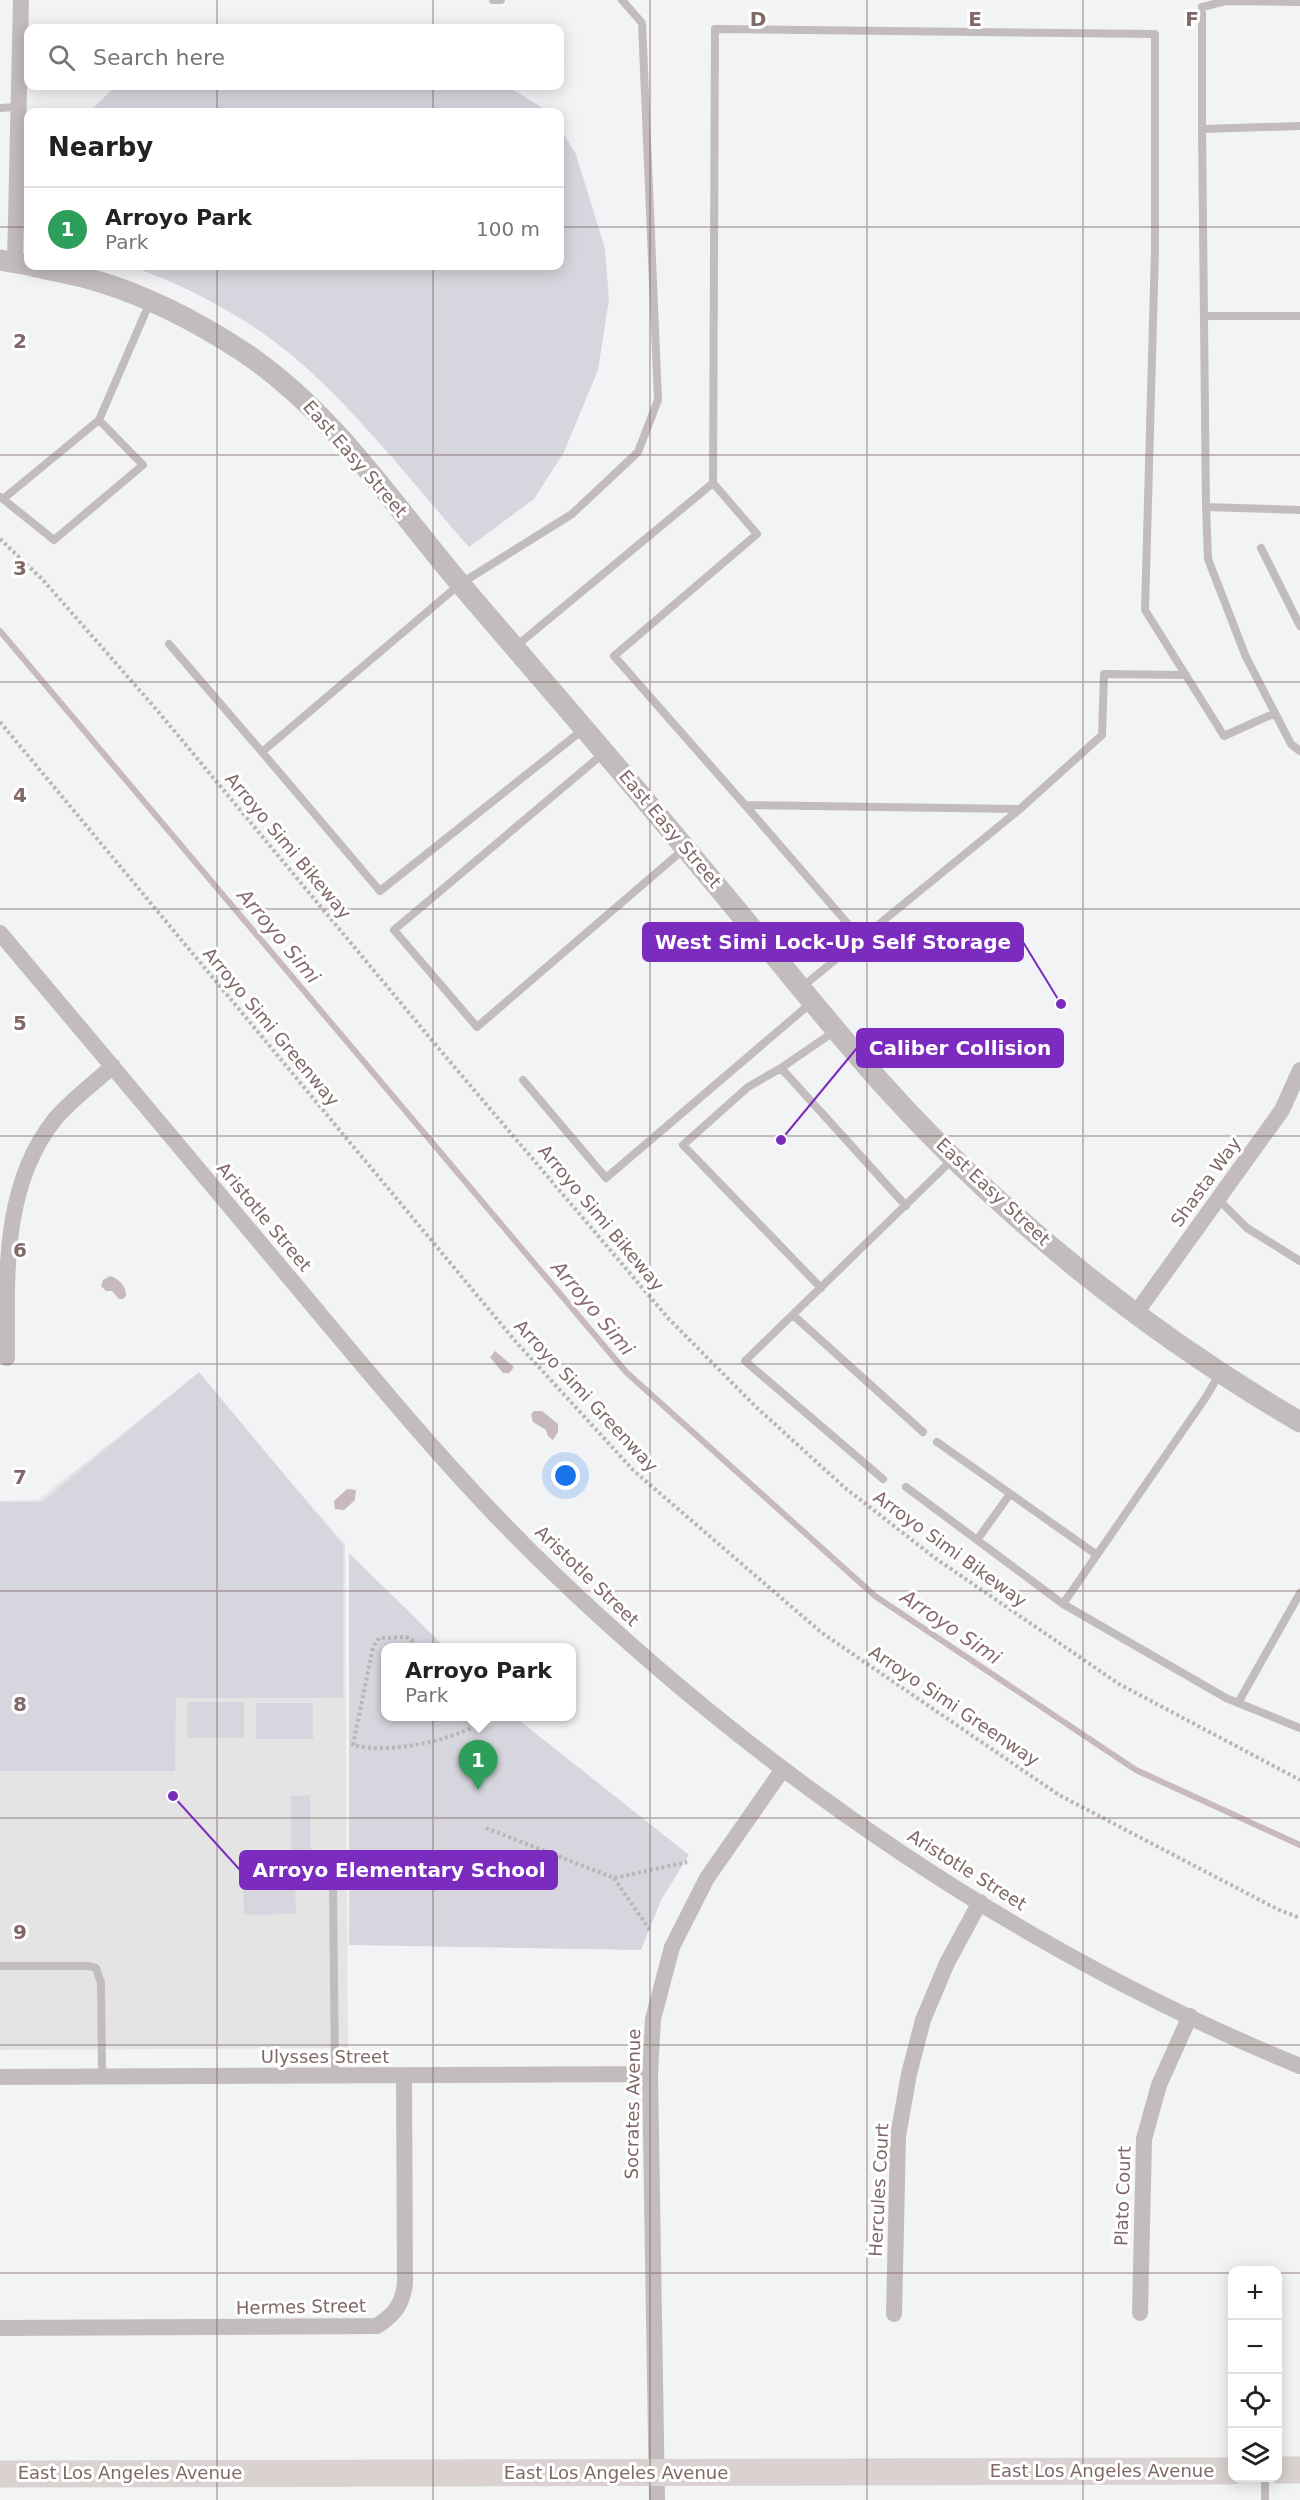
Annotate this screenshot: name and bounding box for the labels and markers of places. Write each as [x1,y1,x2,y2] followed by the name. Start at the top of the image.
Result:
[643,923,1023,961] callout: West Simi Lock-Up Self Storage
[857,1029,1063,1067] callout: Caliber Collision
[458,1740,498,1790] pin: 1
[240,1851,557,1889] callout: Arroyo Elementary School

